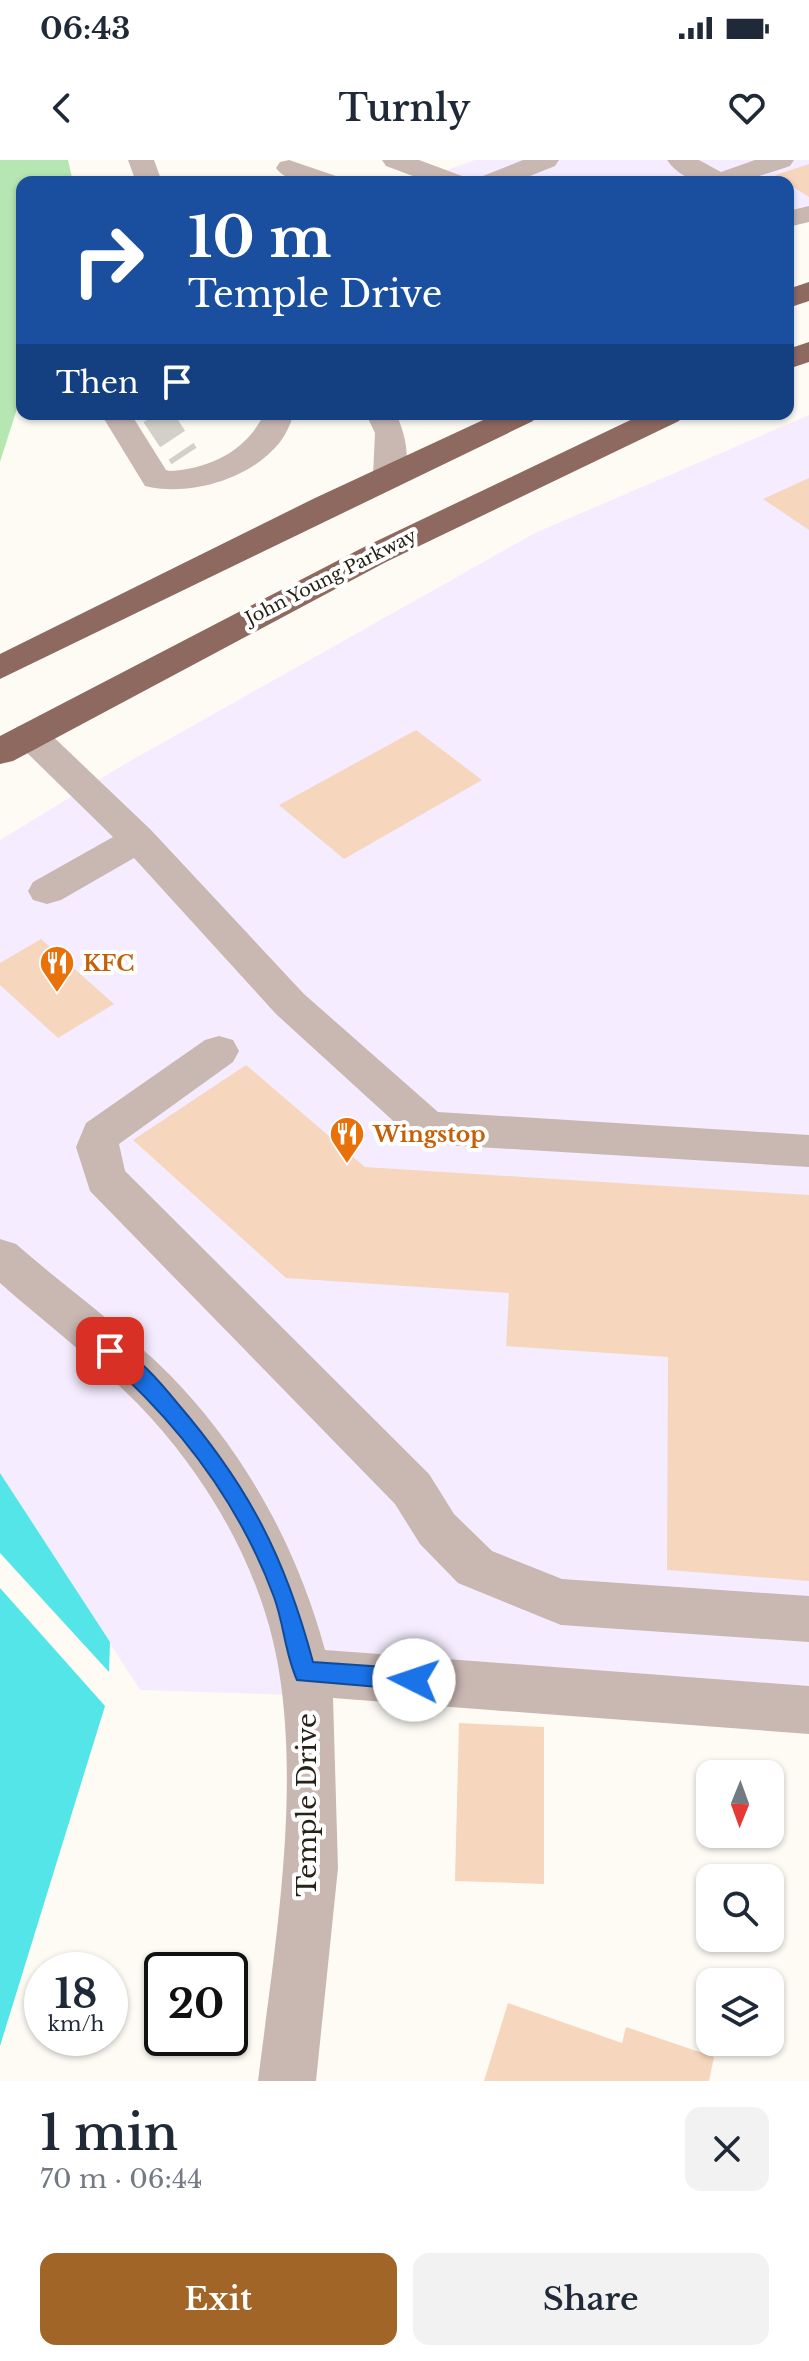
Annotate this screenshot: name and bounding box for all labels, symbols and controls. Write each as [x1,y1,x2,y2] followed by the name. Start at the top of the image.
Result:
[40,10,130,47] text: 06:43
[40,86,84,130] icon: back
[339,86,470,131] text: Turnly
[725,86,769,130] icon: heart
[188,203,332,272] text: 10 m
[56,208,160,312] icon: right
[188,272,442,317] text: Temple Drive
[155,360,199,404] icon: arrive
[56,364,139,401] text: Then
[240,524,421,631] street label: John Young Parkway
[38,944,76,994] restaurant icon: KFC
[83,950,134,977] place label: KFC
[328,1115,366,1165] restaurant icon: Wingstop
[372,1121,486,1148] place label: Wingstop
[76,1317,144,1385] pin
[88,1329,132,1373] icon: arrive
[372,1638,456,1722] position arrow
[291,1713,323,1897] street label: Temple Drive
[696,1760,784,1848] north arrow
[696,1760,784,2056] map controls
[696,1864,784,1952] button: search
[144,1952,248,2056] speed limit sign: 20
[696,1968,784,2056] button: layers
[55,1969,97,2019] text: 18
[48,2012,104,2036] text: km/h
[40,2103,178,2163] text: 1 min
[685,2107,769,2191] button: close
[40,2163,202,2195] text: 70 m · 06:44
[40,2253,397,2345] button: Exit
[413,2253,769,2345] button: Share

